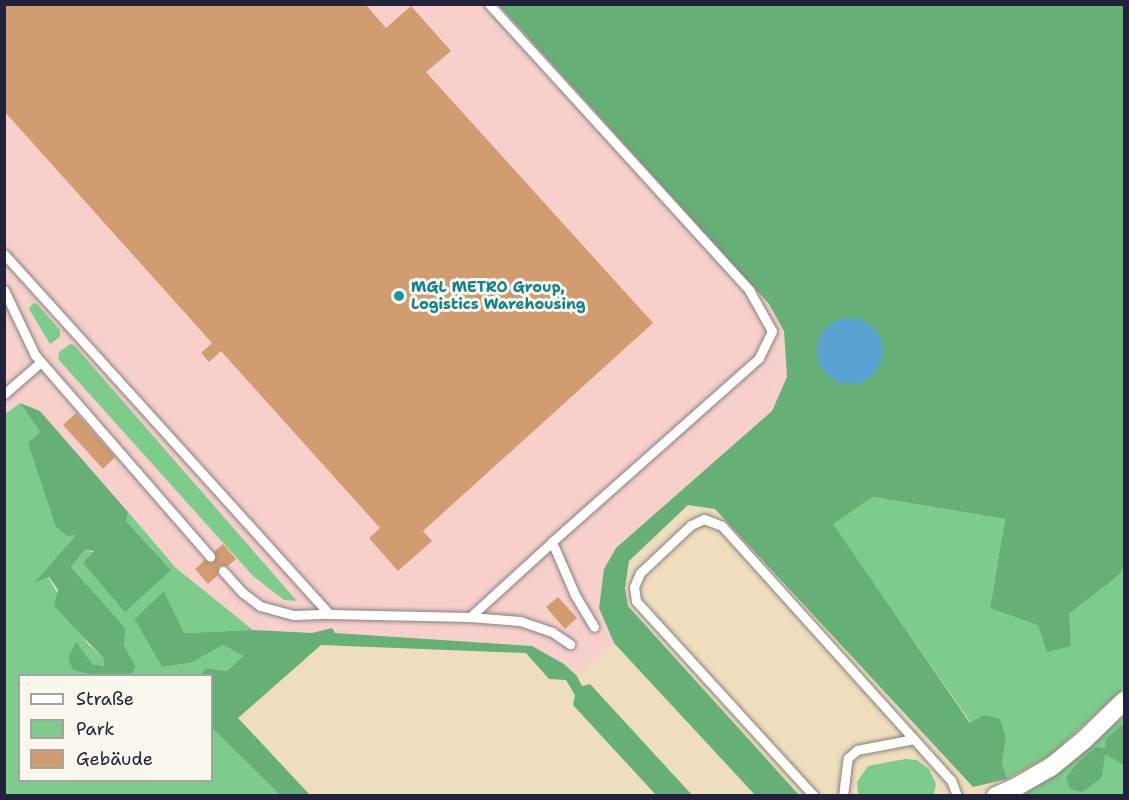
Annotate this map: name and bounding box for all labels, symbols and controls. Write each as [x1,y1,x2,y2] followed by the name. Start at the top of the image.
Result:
[411,278,586,313] place label: MGL METRO Group, Logistics Warehousing
[392,289,406,303] marker: MGL METRO Group, Logistics Warehousing
[18,674,213,782] legend
[76,687,134,711] text: Straße
[76,717,115,741] text: Park
[76,747,153,771] text: Gebäude

